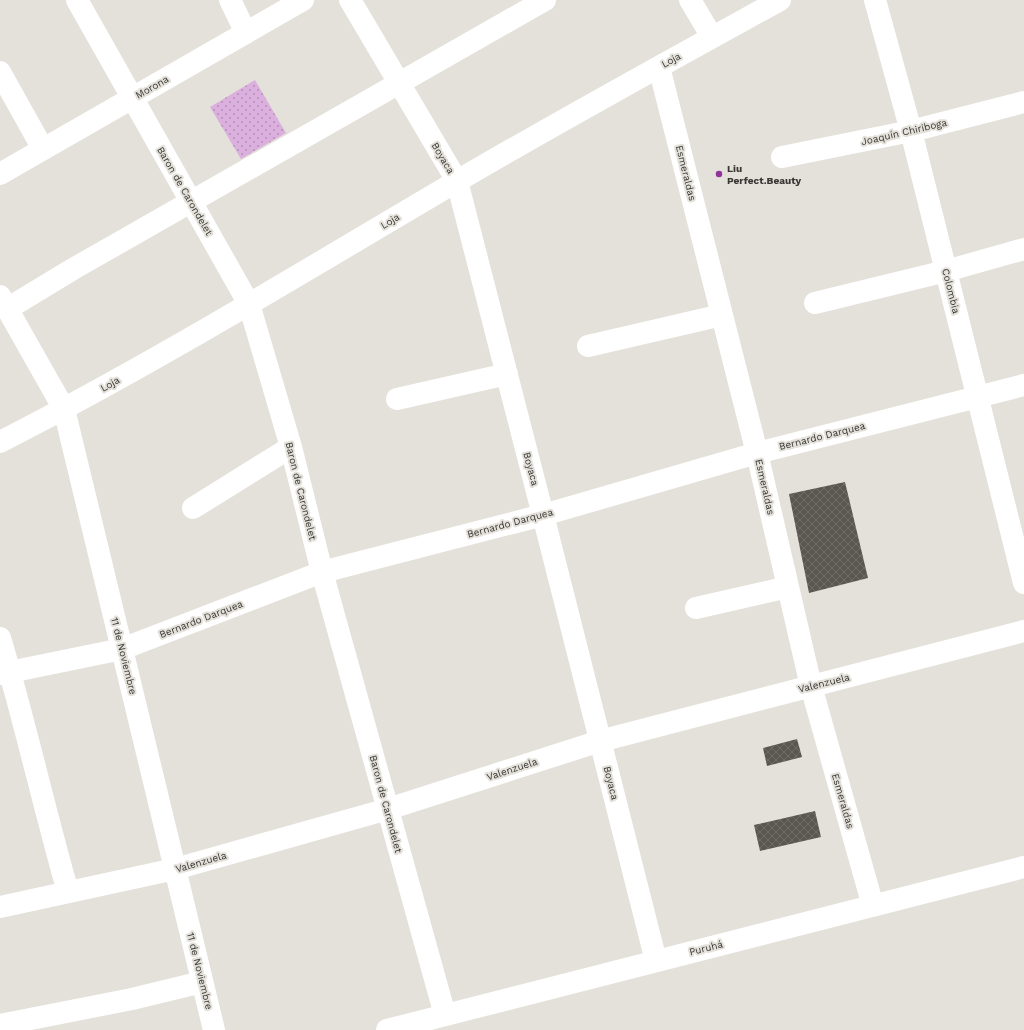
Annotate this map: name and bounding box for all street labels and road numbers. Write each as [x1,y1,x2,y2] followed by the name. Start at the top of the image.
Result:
[660,50,683,70] street label: Loja
[134,73,171,101] street label: Morona
[860,117,948,147] street label: Joaquín Chiriboga
[429,140,457,176] street label: Boyaca
[674,144,698,202] street label: Esmeraldas
[155,145,215,238] street label: Baron de Carondelet
[379,211,402,231] street label: Loja
[940,267,962,315] street label: Colombia
[99,374,122,394] street label: Loja
[778,420,867,452] street label: Bernardo Darquea
[283,441,319,542] street label: Baron de Carondelet
[521,451,541,487] street label: Boyaca
[753,458,777,516] street label: Esmeraldas
[466,506,554,540] street label: Bernardo Darquea
[158,598,245,640] street label: Bernardo Darquea
[109,616,139,696] street label: 11 de Noviembre
[797,671,851,695] street label: Valenzuela
[368,754,405,855] street label: Baron de Carondelet
[485,756,539,782] street label: Valenzuela
[602,765,621,801] street label: Boyaca
[830,772,856,830] street label: Esmeraldas
[174,849,228,875] street label: Valenzuela
[185,931,215,1011] street label: 11 de Noviembre
[688,938,724,957] street label: Puruhá

